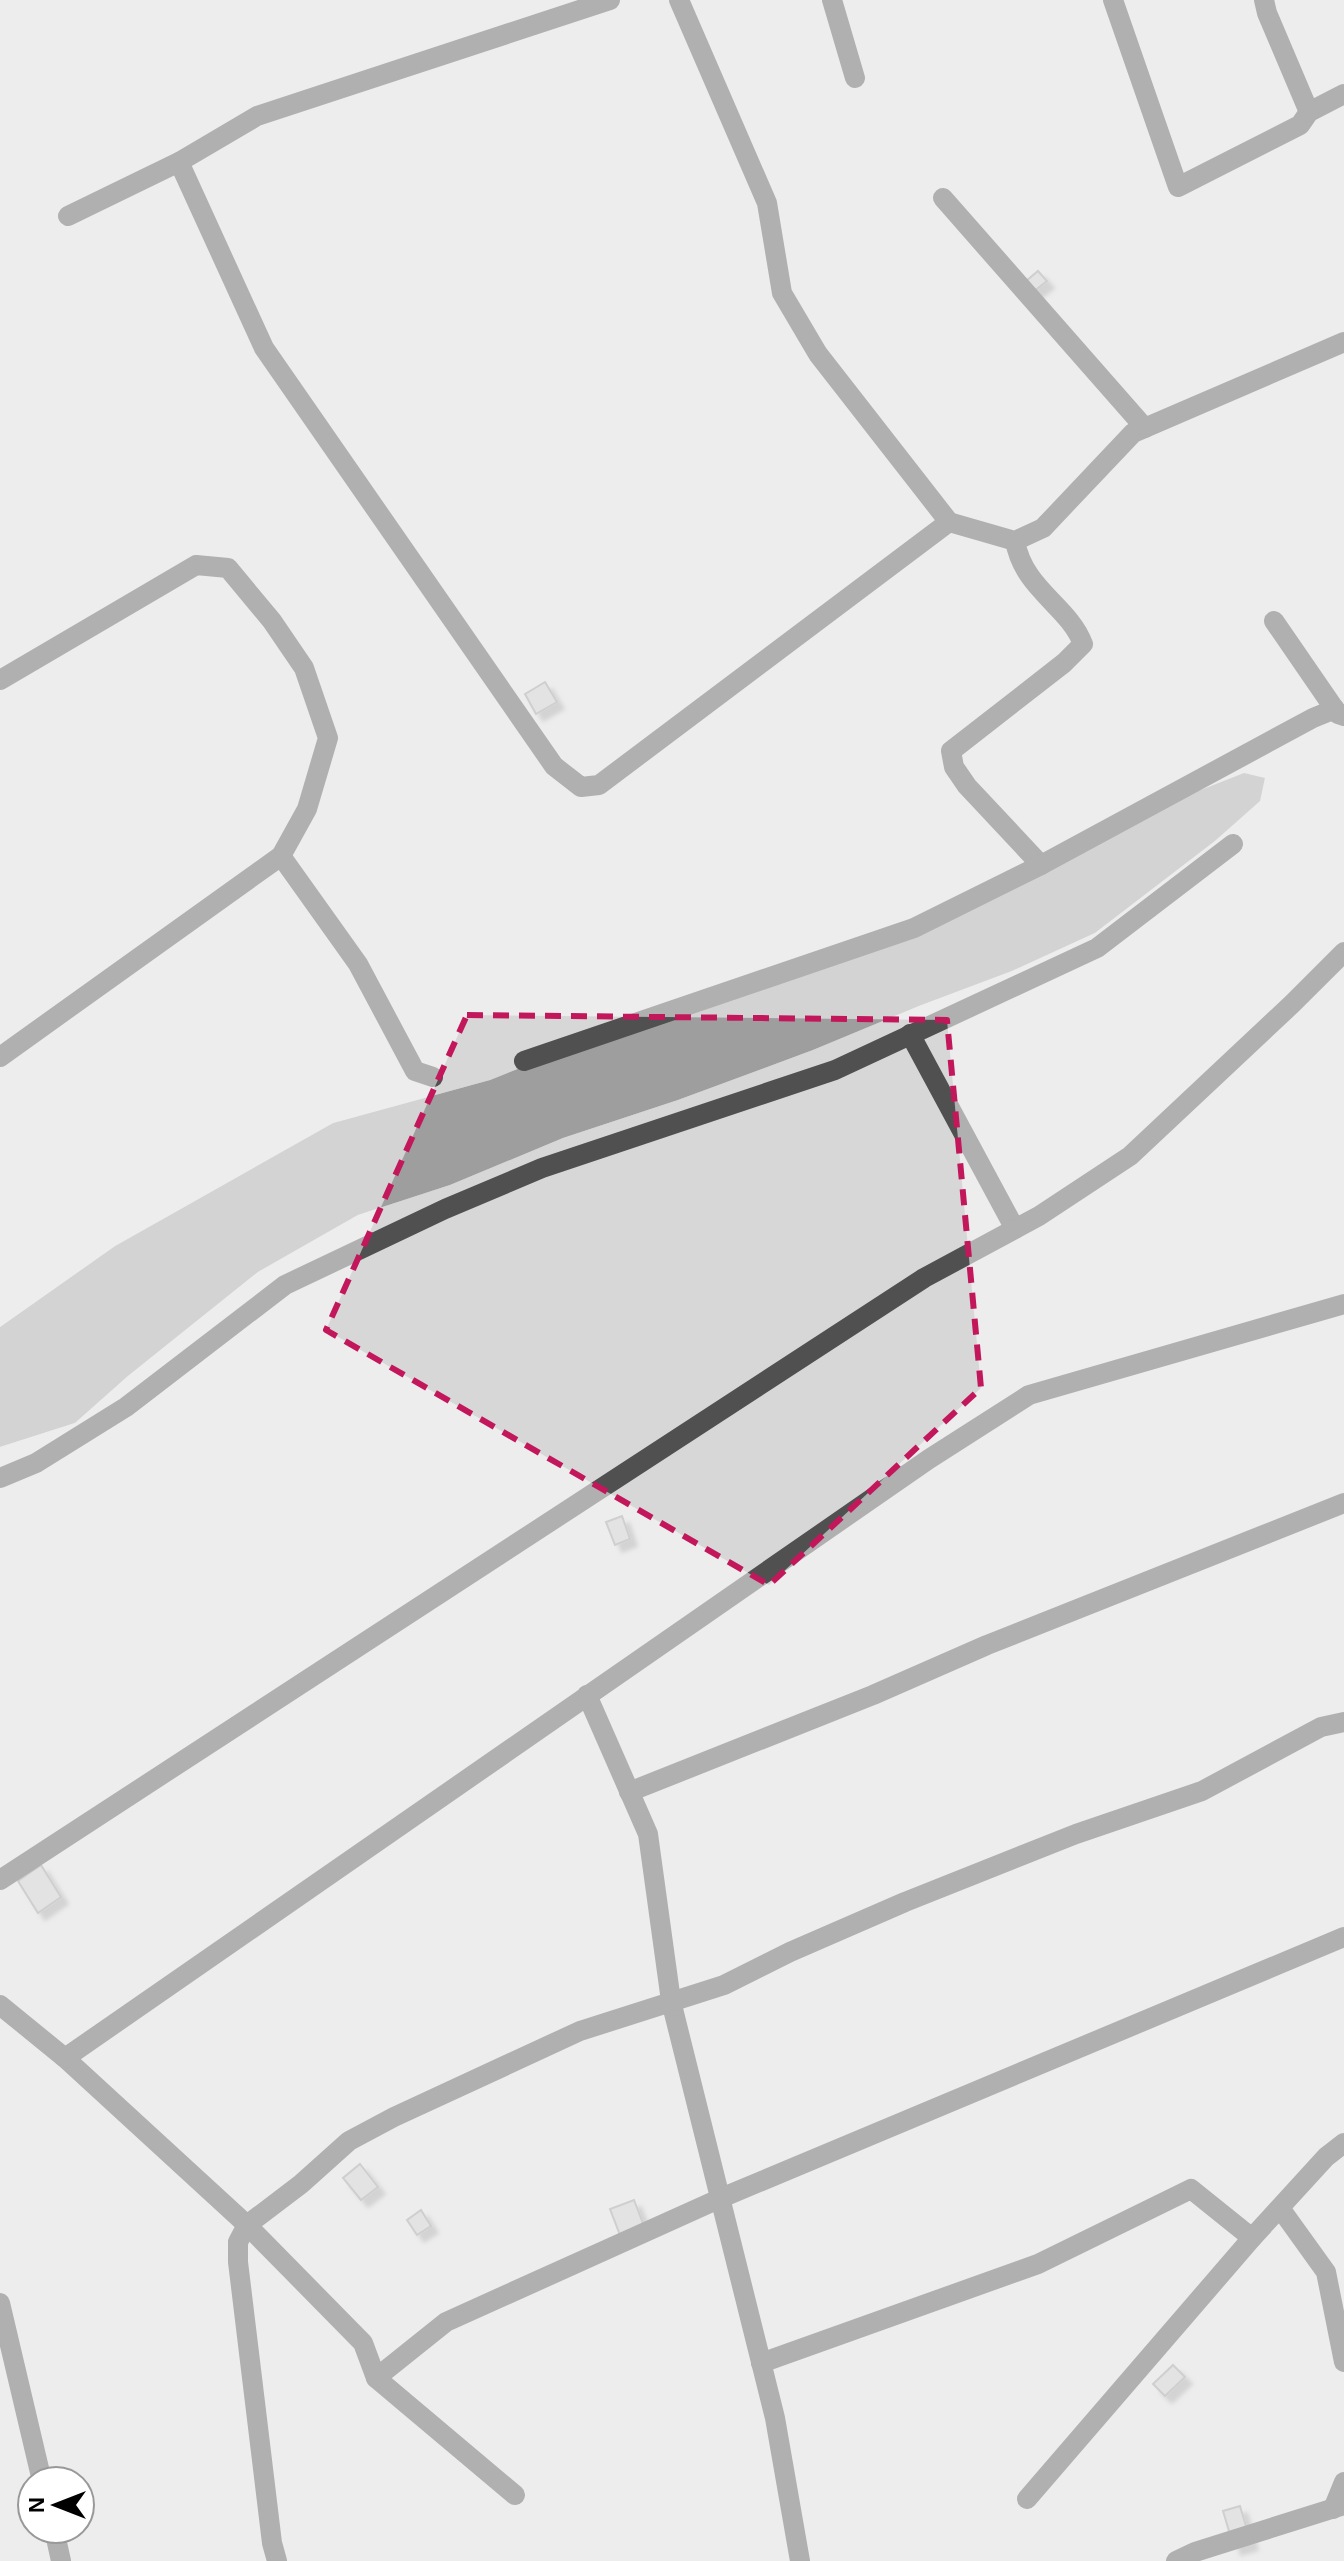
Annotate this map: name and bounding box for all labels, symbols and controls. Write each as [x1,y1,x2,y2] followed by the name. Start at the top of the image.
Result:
[16,2465,96,2545] north arrow
[24,2497,49,2513] text: N

